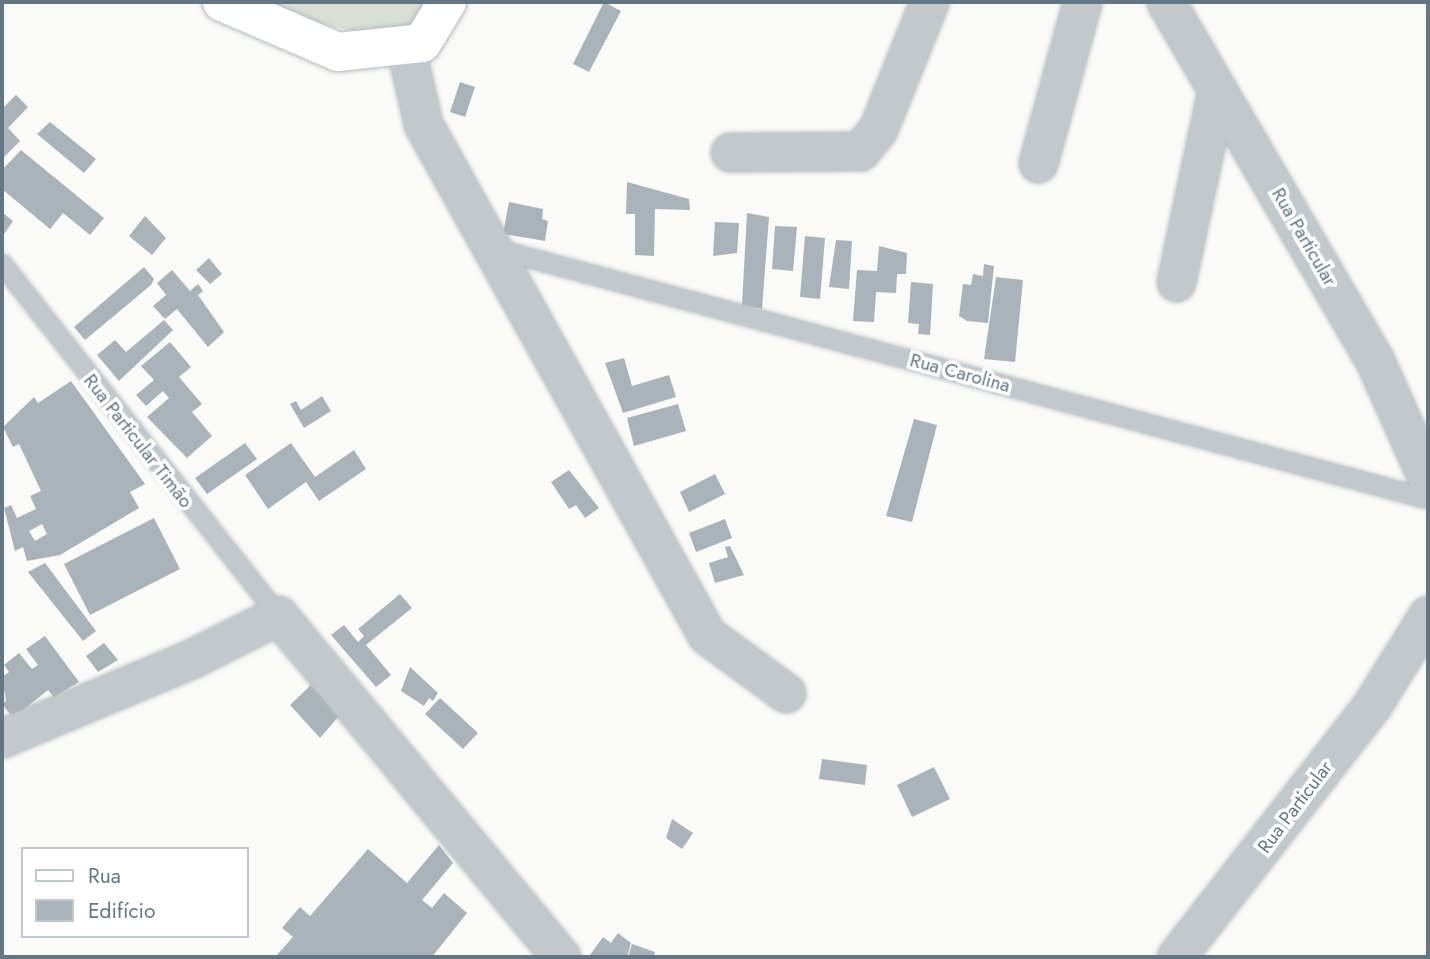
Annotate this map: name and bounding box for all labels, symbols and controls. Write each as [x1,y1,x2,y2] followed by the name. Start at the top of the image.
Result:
[1267,184,1341,290] street label: Rua Particular
[907,349,1013,397] street label: Rua Carolina
[79,370,197,512] street label: Rua Particular Timão
[1253,756,1337,858] street label: Rua Particular
[21,847,248,938] legend
[88,861,121,891] text: Rua
[88,896,155,926] text: Edifício

